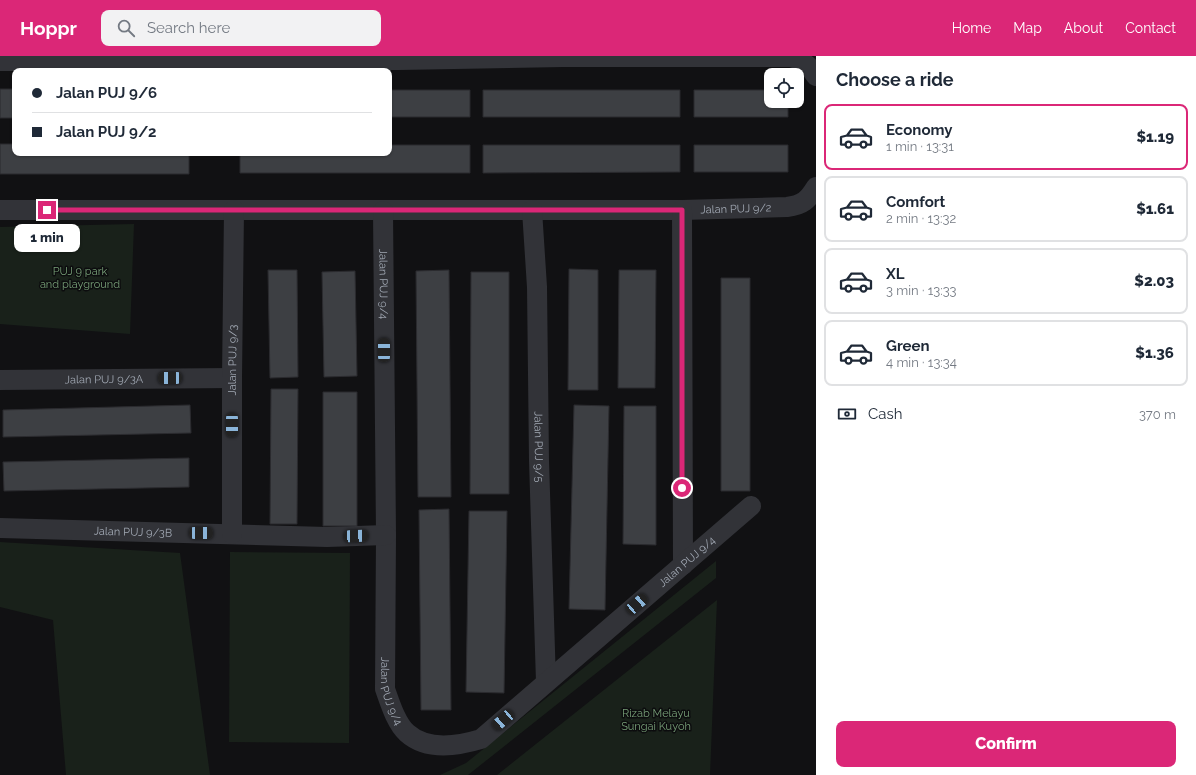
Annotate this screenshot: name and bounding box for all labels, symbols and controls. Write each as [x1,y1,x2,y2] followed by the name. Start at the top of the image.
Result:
[101,10,381,46] search box
[20,17,77,39] text: Hoppr
[115,17,137,39] icon: search
[147,19,230,37] text: Search here
[952,20,991,36] text: Home
[1013,20,1042,36] text: Map
[1064,20,1103,36] text: About
[1125,20,1176,36] text: Contact
[764,68,804,108] map controls
[764,68,804,108] button: locate
[836,69,954,90] text: Choose a ride
[56,84,157,102] text: Jalan PUJ 9/6
[838,119,874,155] icon: car
[886,121,953,139] text: Economy
[56,123,156,141] text: Jalan PUJ 9/2
[1136,128,1174,146] text: $1.19
[886,139,954,154] text: 1 min · 13:31
[838,191,874,227] icon: car
[886,193,945,211] text: Comfort
[1136,200,1174,218] text: $1.61
[38,201,56,219] route end
[700,201,772,216] street label: Jalan PUJ 9/2
[886,211,956,226] text: 2 min · 13:32
[14,224,80,252] callout: 1 min
[30,230,64,245] text: 1 min
[377,249,391,319] street label: Jalan PUJ 9/4
[838,263,874,299] icon: car
[40,265,120,291] park label: PUJ 9 park and playground
[886,265,904,283] text: XL
[1134,272,1174,290] text: $2.03
[886,283,957,298] text: 3 min · 13:33
[226,324,239,396] street label: Jalan PUJ 9/3
[838,335,874,371] icon: car
[886,337,930,355] text: Green
[378,338,390,362] car
[1135,344,1174,362] text: $1.36
[886,355,957,370] text: 4 min · 13:34
[65,372,144,386] street label: Jalan PUJ 9/3A
[158,372,182,384] car
[836,403,858,425] icon: cash
[868,405,902,423] text: Cash
[1139,407,1176,422] text: 370 m
[532,411,546,483] street label: Jalan PUJ 9/5
[226,413,238,437] car
[673,479,691,497] route start
[94,524,172,539] street label: Jalan PUJ 9/3B
[189,527,213,539] car
[344,530,368,542] car
[656,533,718,589] street label: Jalan PUJ 9/4
[624,592,650,616] car
[378,657,405,728] street label: Jalan PUJ 9/4
[621,707,691,733] park label: Rizab Melayu Sungai Kuyoh
[490,708,516,732] car
[836,721,1176,767] button: Confirm

